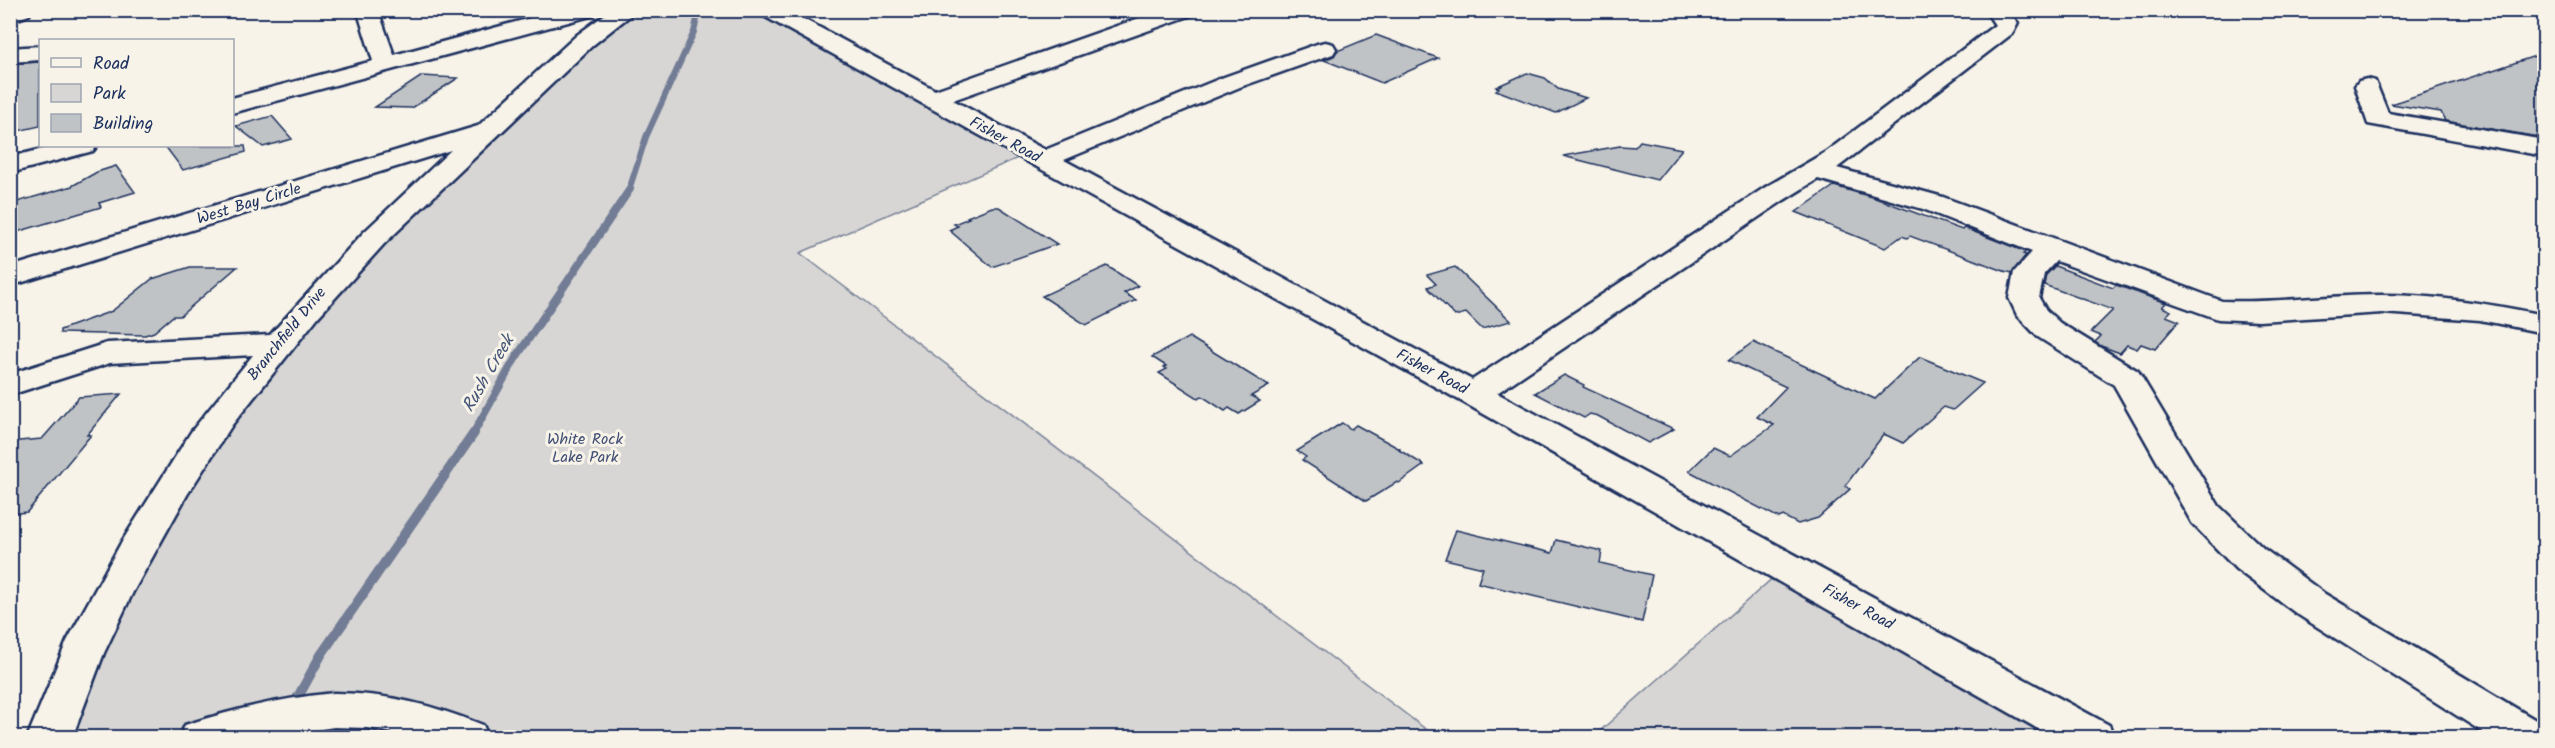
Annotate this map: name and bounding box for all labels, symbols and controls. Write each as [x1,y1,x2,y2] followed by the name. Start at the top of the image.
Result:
[39,39,234,147] legend
[93,50,130,79] text: Road
[93,80,126,109] text: Park
[93,110,153,139] text: Building
[965,110,1046,170] street label: Fisher Road
[194,176,304,232] street label: West Bay Circle
[241,282,333,386] street label: Branchfield Drive
[455,328,524,418] water label: Rush Creek
[1391,343,1473,402] street label: Fisher Road
[547,427,623,470] park label: White Rock Lake Park
[1818,577,1899,637] street label: Fisher Road

